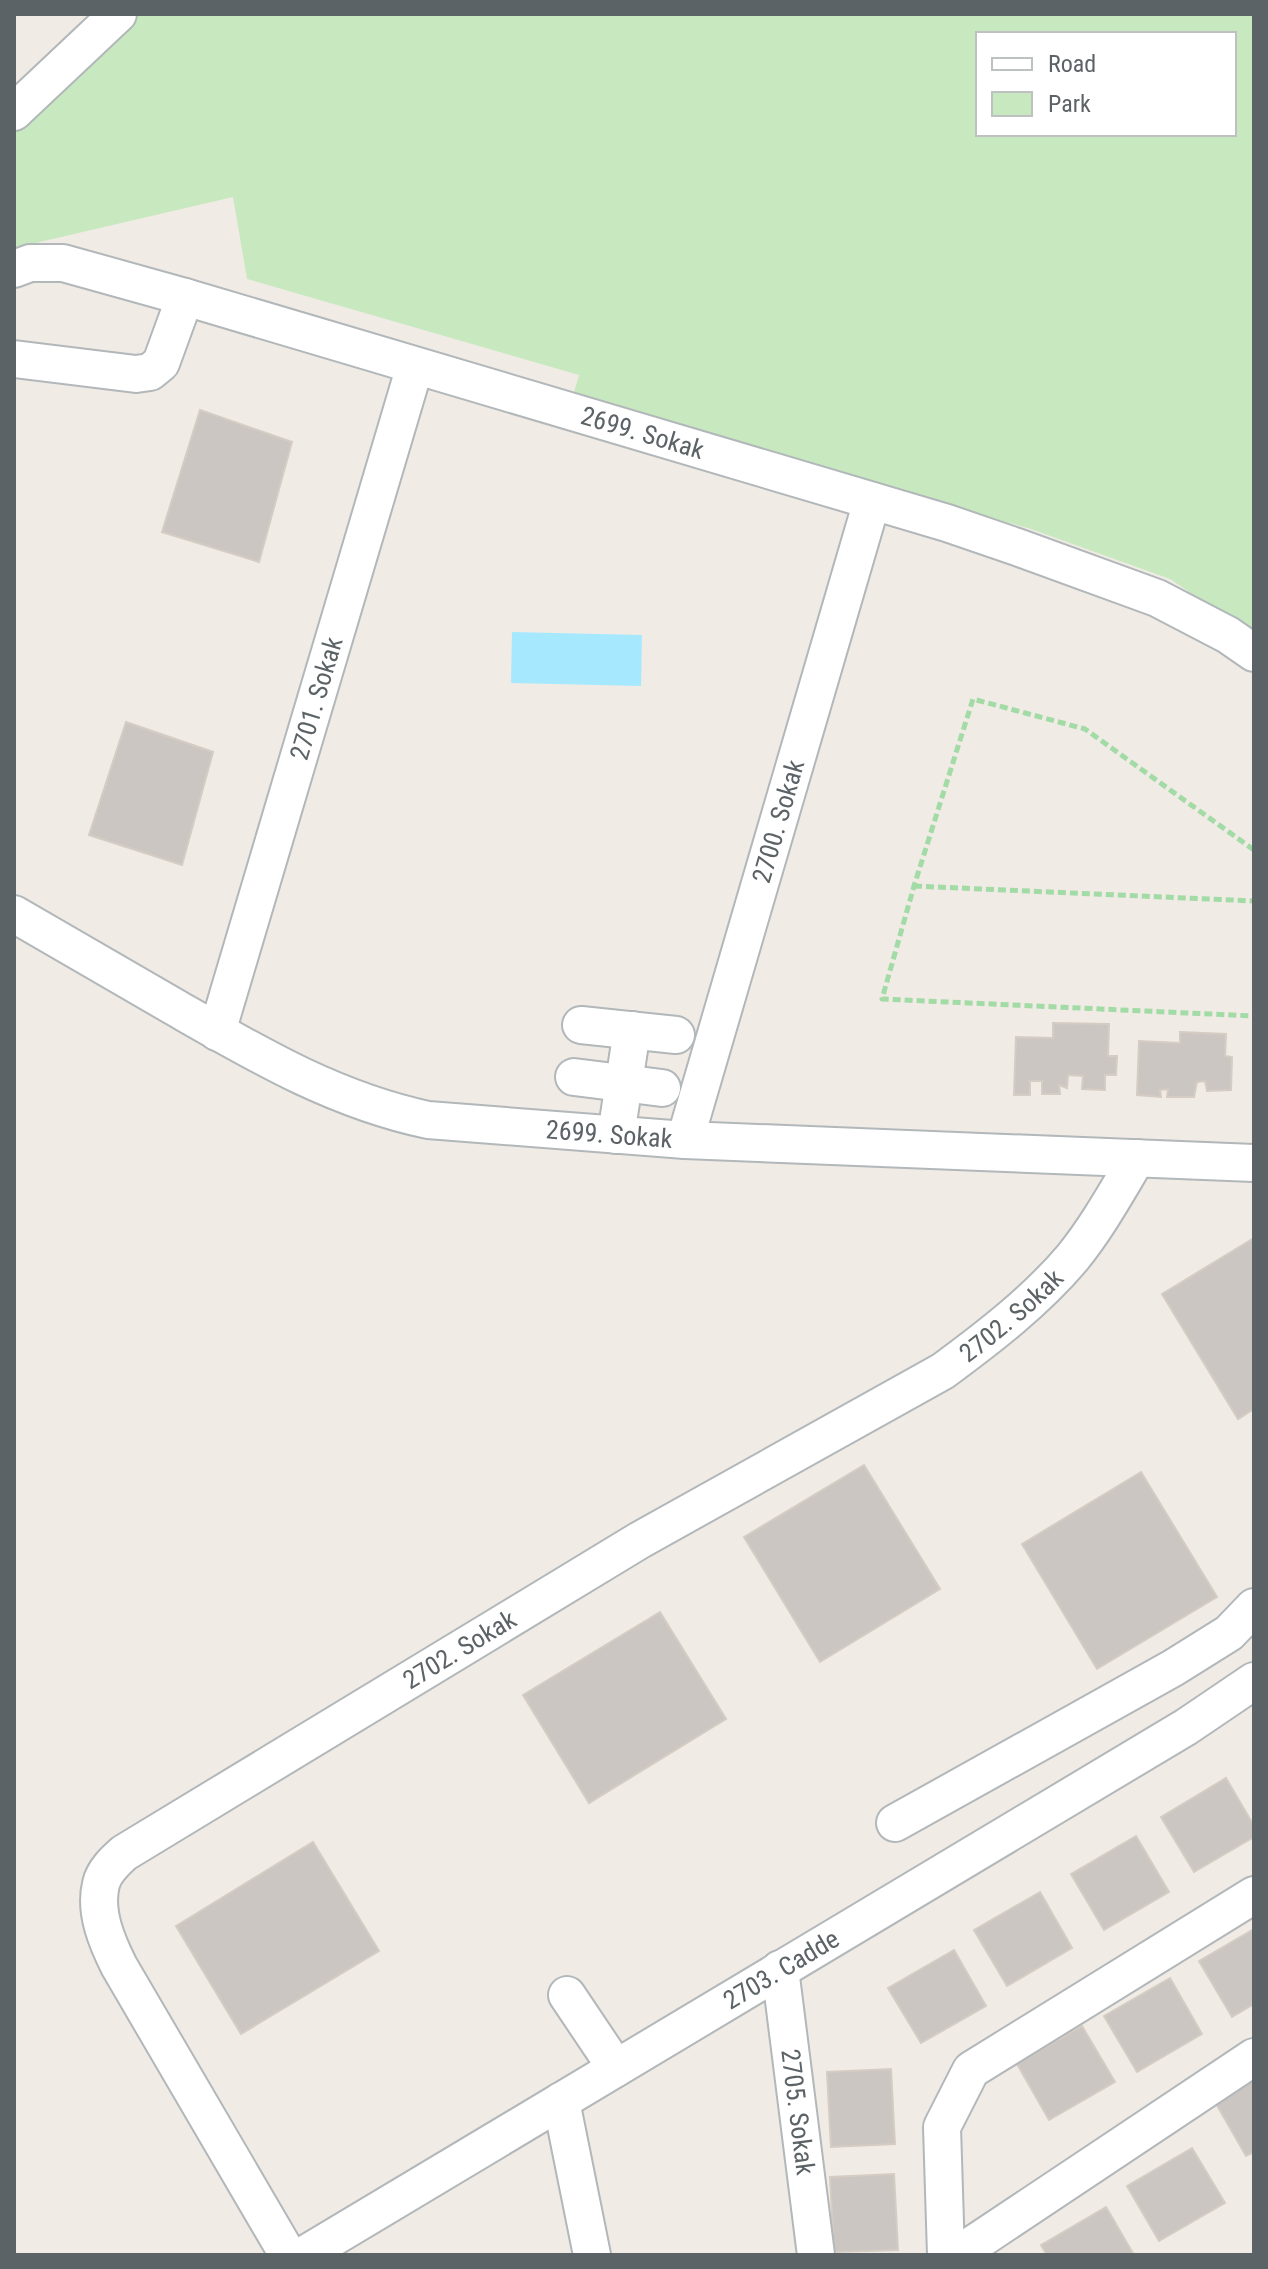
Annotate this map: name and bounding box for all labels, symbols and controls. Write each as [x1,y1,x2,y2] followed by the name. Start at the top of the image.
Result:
[976,32,1236,136] legend
[1048,50,1096,78] text: Road
[1048,90,1091,118] text: Park
[578,400,708,465] street label: 2699. Sokak
[284,633,349,763] street label: 2701. Sokak
[746,756,811,886] street label: 2700. Sokak
[545,1114,674,1154] street label: 2699. Sokak
[954,1263,1069,1368] street label: 2702. Sokak
[398,1604,522,1695] street label: 2702. Sokak
[718,1923,844,2016] street label: 2703. Cadde
[775,2047,821,2177] street label: 2705. Sokak

